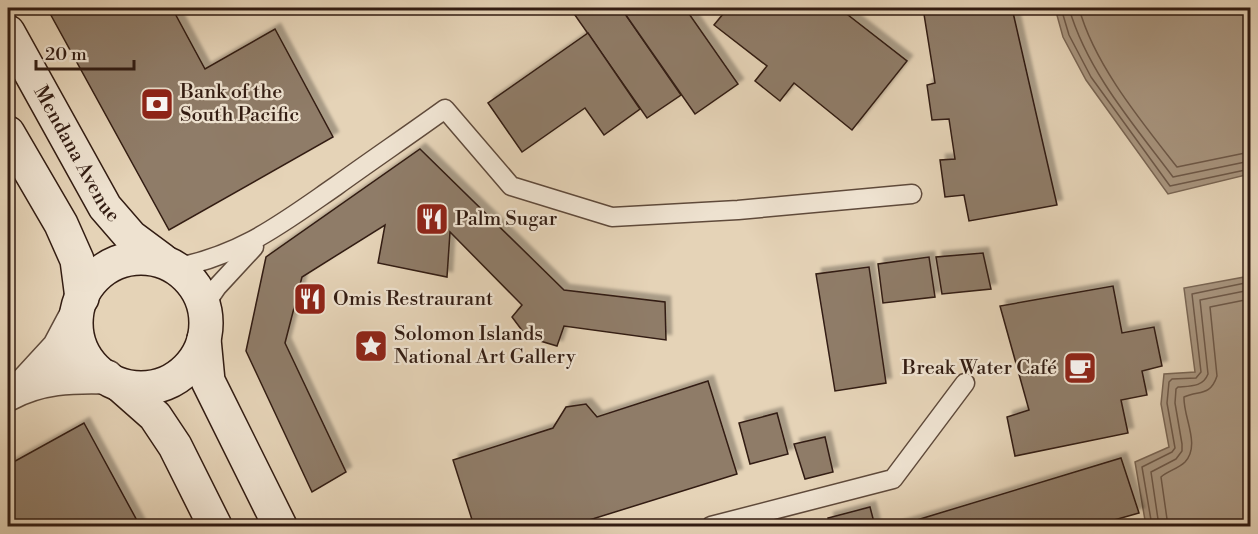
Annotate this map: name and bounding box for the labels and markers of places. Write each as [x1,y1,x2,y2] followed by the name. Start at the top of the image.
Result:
[179,80,299,128] place label: Bank of the South Pacific
[139,86,175,122] bank icon: Bank of the South Pacific
[414,201,450,237] restaurant icon: Palm Sugar
[455,207,558,232] place label: Palm Sugar
[292,281,328,317] restaurant icon: Omis Restraurant
[333,287,493,312] place label: Omis Restraurant
[394,322,576,370] place label: Solomon Islands National Art Gallery
[353,328,389,364] place icon: Solomon Islands National Art Gallery
[1062,350,1098,386] cafe icon: Break Water Café
[901,356,1057,381] place label: Break Water Café

